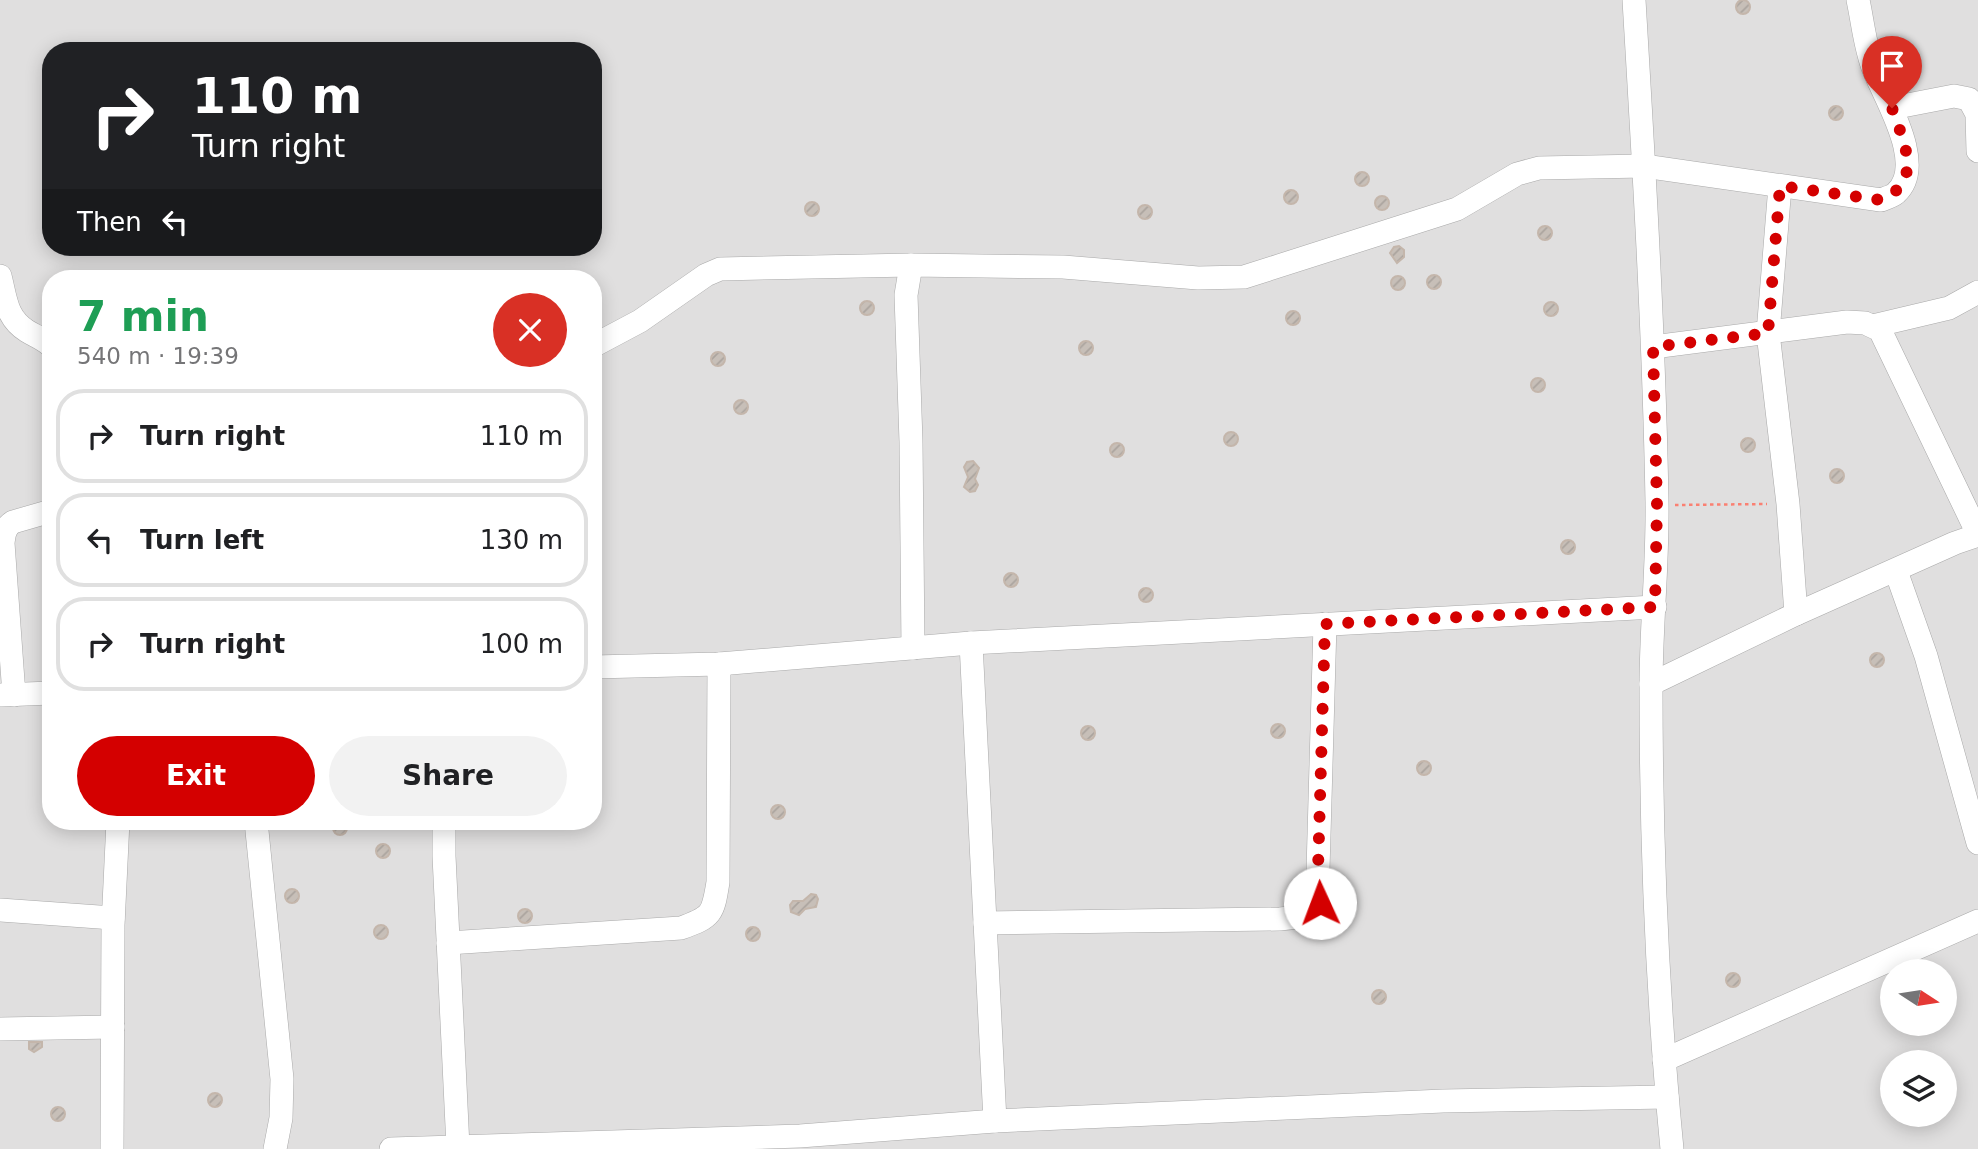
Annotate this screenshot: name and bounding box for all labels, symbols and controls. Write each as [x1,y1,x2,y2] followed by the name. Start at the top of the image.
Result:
[1862,36,1922,108] pin
[1873,47,1911,85] icon: arrive
[192,68,362,125] text: 110 m
[77,70,168,161] icon: right
[192,127,345,165] text: Turn right
[156,203,194,241] icon: left
[77,207,142,237] text: Then
[77,292,209,341] text: 7 min
[493,293,567,367] button: close
[77,343,239,369] text: 540 m · 19:39
[81,417,119,455] icon: right
[140,421,285,451] text: Turn right
[480,421,563,451] text: 110 m
[81,521,119,559] icon: left
[140,525,264,555] text: Turn left
[480,525,563,555] text: 130 m
[81,625,119,663] icon: right
[140,629,285,659] text: Turn right
[480,629,563,659] text: 100 m
[77,736,315,816] button: Exit
[329,736,567,816] button: Share
[1283,866,1357,940] position arrow
[1880,959,1956,1036] north arrow
[1880,959,1957,1127] map controls
[1880,1050,1957,1127] button: layers

